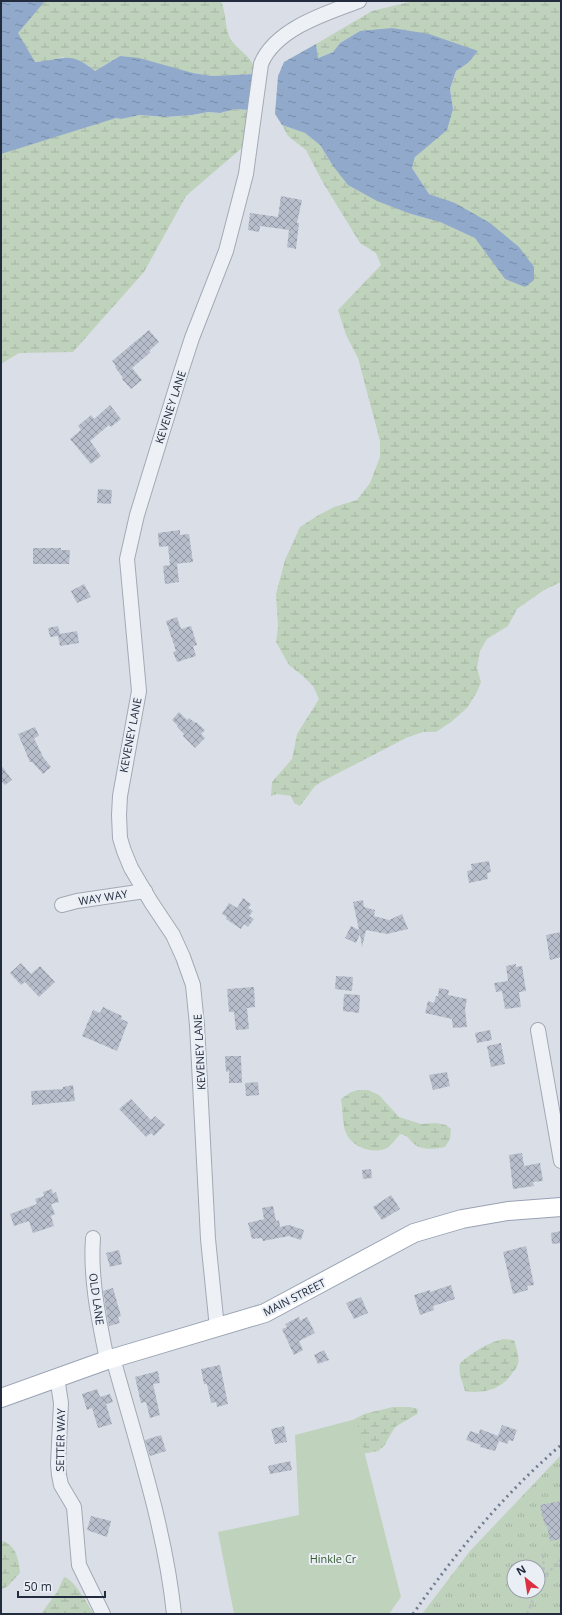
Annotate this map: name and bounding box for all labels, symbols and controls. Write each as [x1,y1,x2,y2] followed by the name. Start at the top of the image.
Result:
[151,369,189,445] street label: KEVENEY LANE
[115,696,145,774] street label: KEVENEY LANE
[77,886,129,908] street label: WAY WAY
[190,1014,208,1090] street label: KEVENEY LANE
[86,1272,108,1326] street label: OLD LANE
[260,1275,328,1319] street label: MAIN STREET
[52,1407,68,1472] street label: SETTER WAY
[310,1551,357,1566] park label: Hinkle Cr
[506,1559,546,1599] north arrow
[513,1561,528,1579] text: N
[18,1573,105,1599] scale bar
[24,1578,52,1595] text: 50 m

